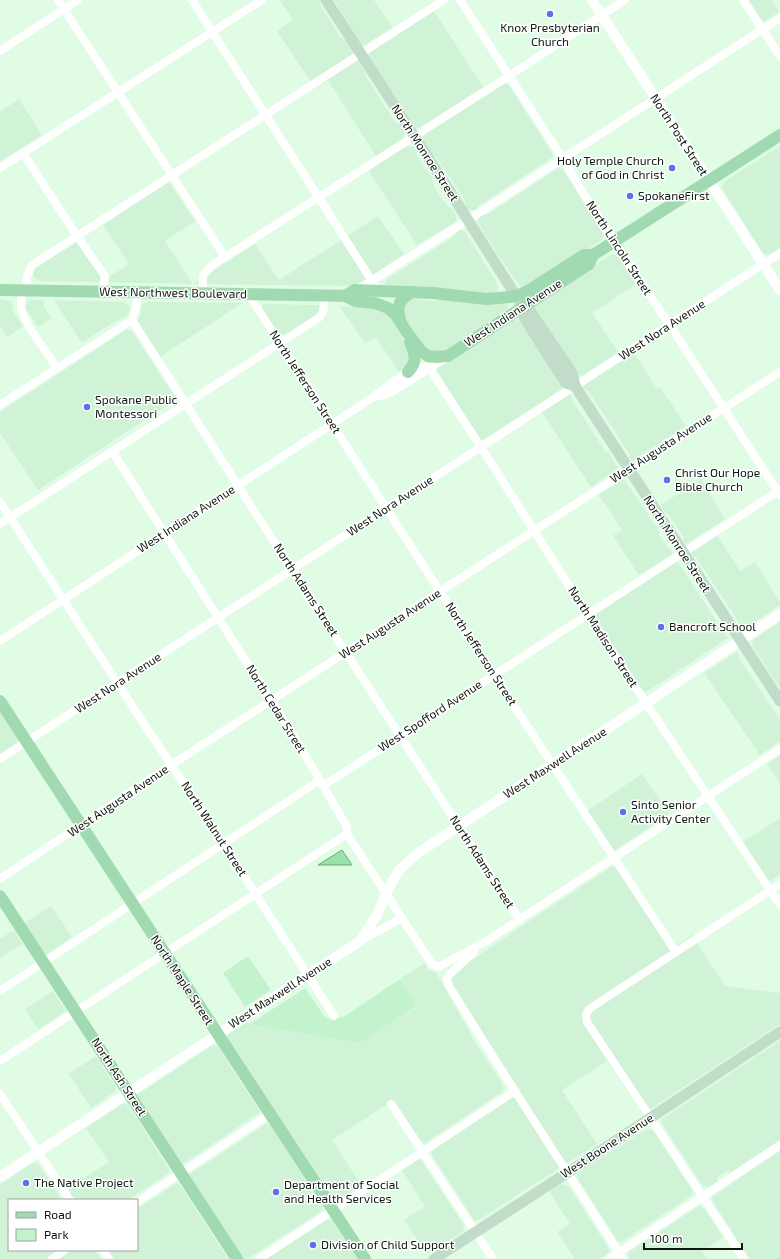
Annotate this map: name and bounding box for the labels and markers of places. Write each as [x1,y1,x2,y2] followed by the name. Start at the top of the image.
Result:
[545,9,555,19] marker: Knox Presbyterian Church
[500,20,600,48] place label: Knox Presbyterian Church
[557,153,664,181] place label: Holy Temple Church of God in Christ
[667,163,677,173] marker: Holy Temple Church of God in Christ
[638,188,710,202] place label: SpokaneFirst
[625,191,635,201] marker: SpokaneFirst
[95,392,178,420] place label: Spokane Public Montessori
[82,402,92,412] marker: Spokane Public Montessori
[675,465,760,493] place label: Christ Our Hope Bible Church
[662,475,672,485] marker: Christ Our Hope Bible Church
[669,619,756,633] place label: Bancroft School
[656,622,666,632] marker: Bancroft School
[631,797,711,825] place label: Sinto Senior Activity Center
[618,807,628,817] marker: Sinto Senior Activity Center
[34,1175,134,1190] place label: The Native Project
[284,1177,399,1205] place label: Department of Social and Health Services
[21,1178,31,1188] marker: The Native Project
[271,1187,281,1197] marker: Department of Social and Health Services
[321,1237,455,1251] place label: Division of Child Support
[308,1240,318,1250] marker: Division of Child Support

